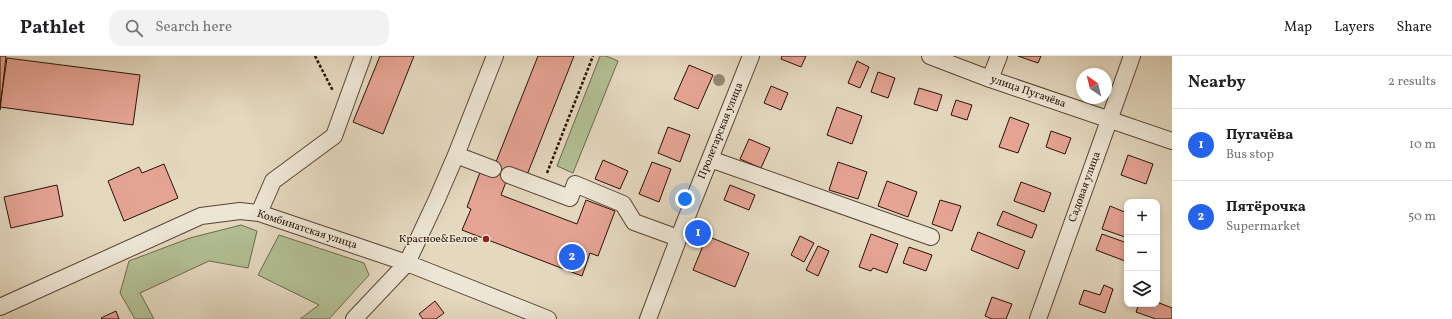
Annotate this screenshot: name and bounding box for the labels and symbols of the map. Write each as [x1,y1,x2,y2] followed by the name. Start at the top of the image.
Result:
[1076,68,1112,104] north arrow
[988,72,1068,112] street label: улица Пугачёва
[695,80,747,182] street label: Пролетарская улица
[1065,149,1105,224] street label: Садовая улица
[675,189,695,209] your location
[255,207,359,253] street label: Комбинатская улица
[685,218,711,248] pin: 1
[399,232,478,247] place label: Красное&Белое
[481,234,491,244] marker: Красное&Белое
[559,242,585,272] pin: 2

